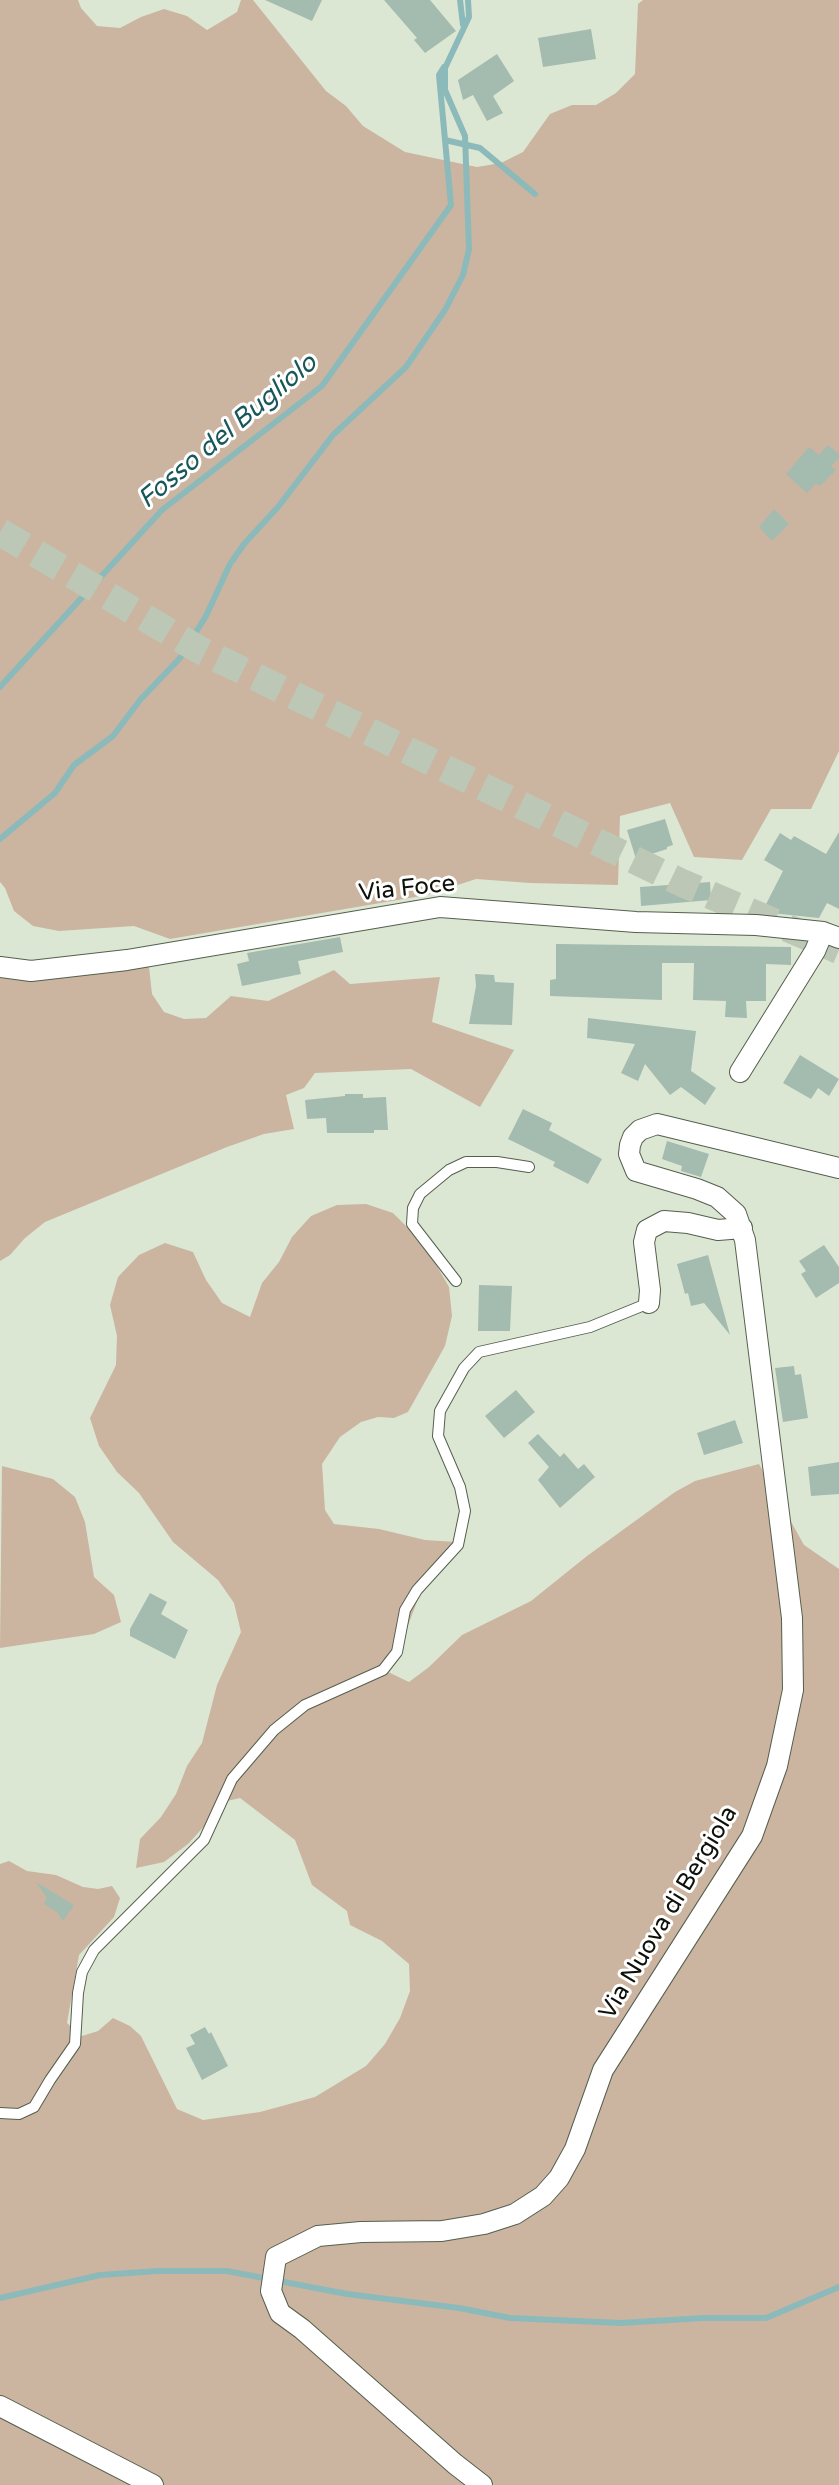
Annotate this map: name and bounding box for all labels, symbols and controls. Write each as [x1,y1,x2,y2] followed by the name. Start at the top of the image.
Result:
[132,348,324,516] water label: Fosso del Bugliolo
[357,870,457,908] street label: Via Foce
[594,1801,744,2025] street label: Via Nuova di Bergiola

